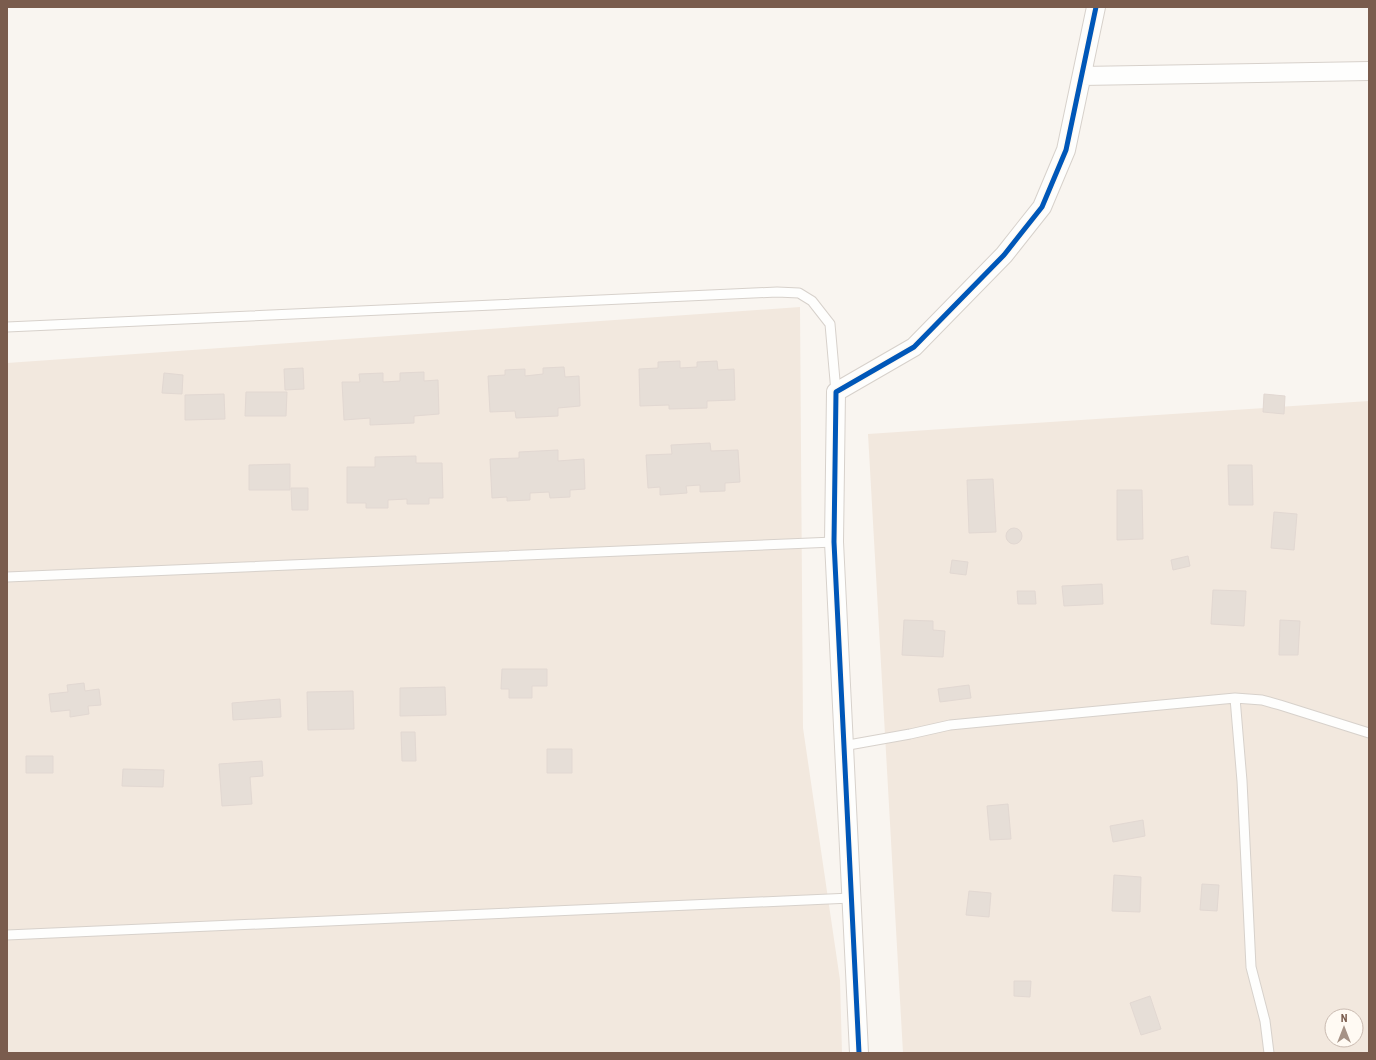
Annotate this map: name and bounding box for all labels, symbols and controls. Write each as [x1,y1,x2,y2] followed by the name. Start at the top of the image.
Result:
[1324,1008,1364,1048] north arrow
[1341,1012,1348,1025] text: N

